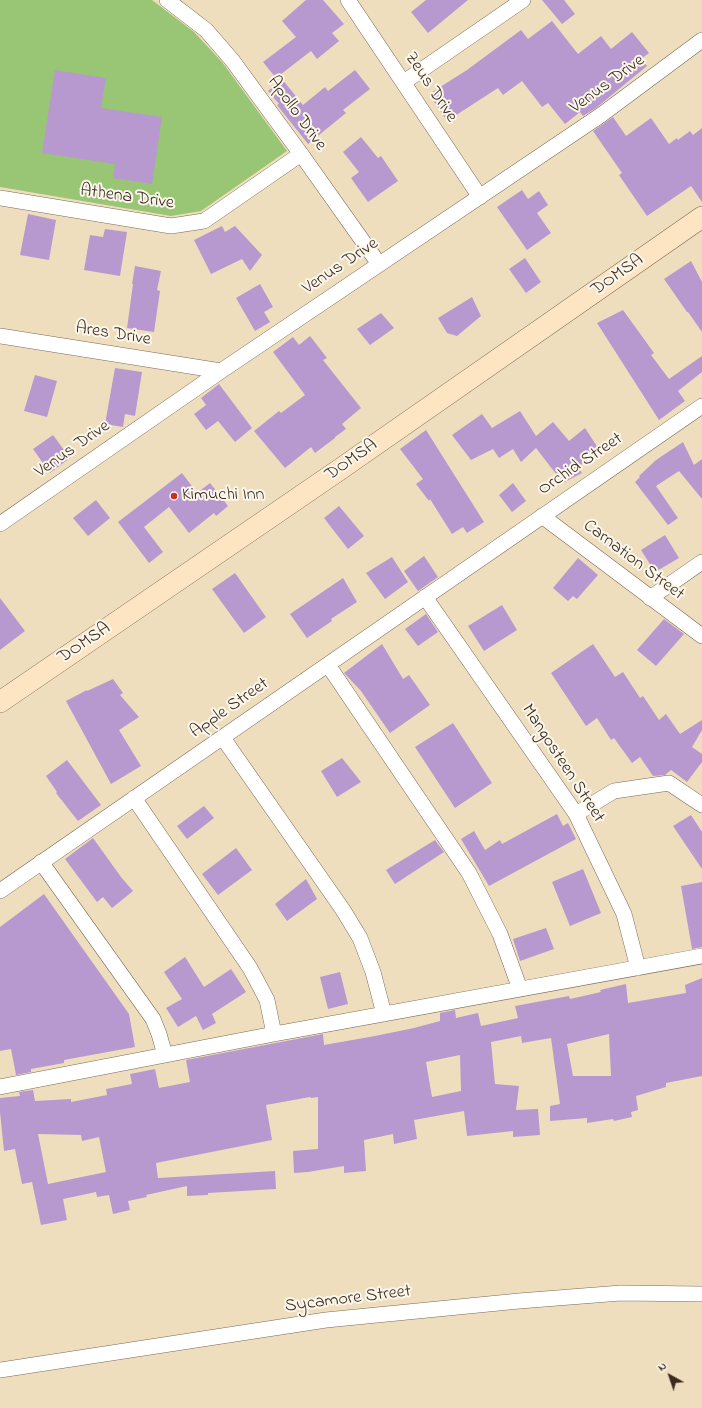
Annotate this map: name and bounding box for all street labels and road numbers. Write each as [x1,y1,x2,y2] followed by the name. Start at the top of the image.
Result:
[399,49,461,127] street label: Zeus Drive
[567,51,649,119] street label: Venus Drive
[262,72,330,156] street label: Apollo Drive
[79,181,175,215] street label: Athena Drive
[299,234,383,300] street label: Venus Drive
[588,250,648,302] street label: DOMSA
[74,318,152,352] street label: Ares Drive
[31,416,115,484] street label: Venus Drive
[535,429,627,501] street label: Orchid Street
[322,435,382,487] street label: DOMSA
[578,516,688,606] street label: Carnation Street
[55,619,115,669] street label: DOMSA
[187,674,273,744] street label: Apple Street
[516,701,608,827] street label: Mangosteen Street
[284,1282,412,1318] street label: Sycamore Street

